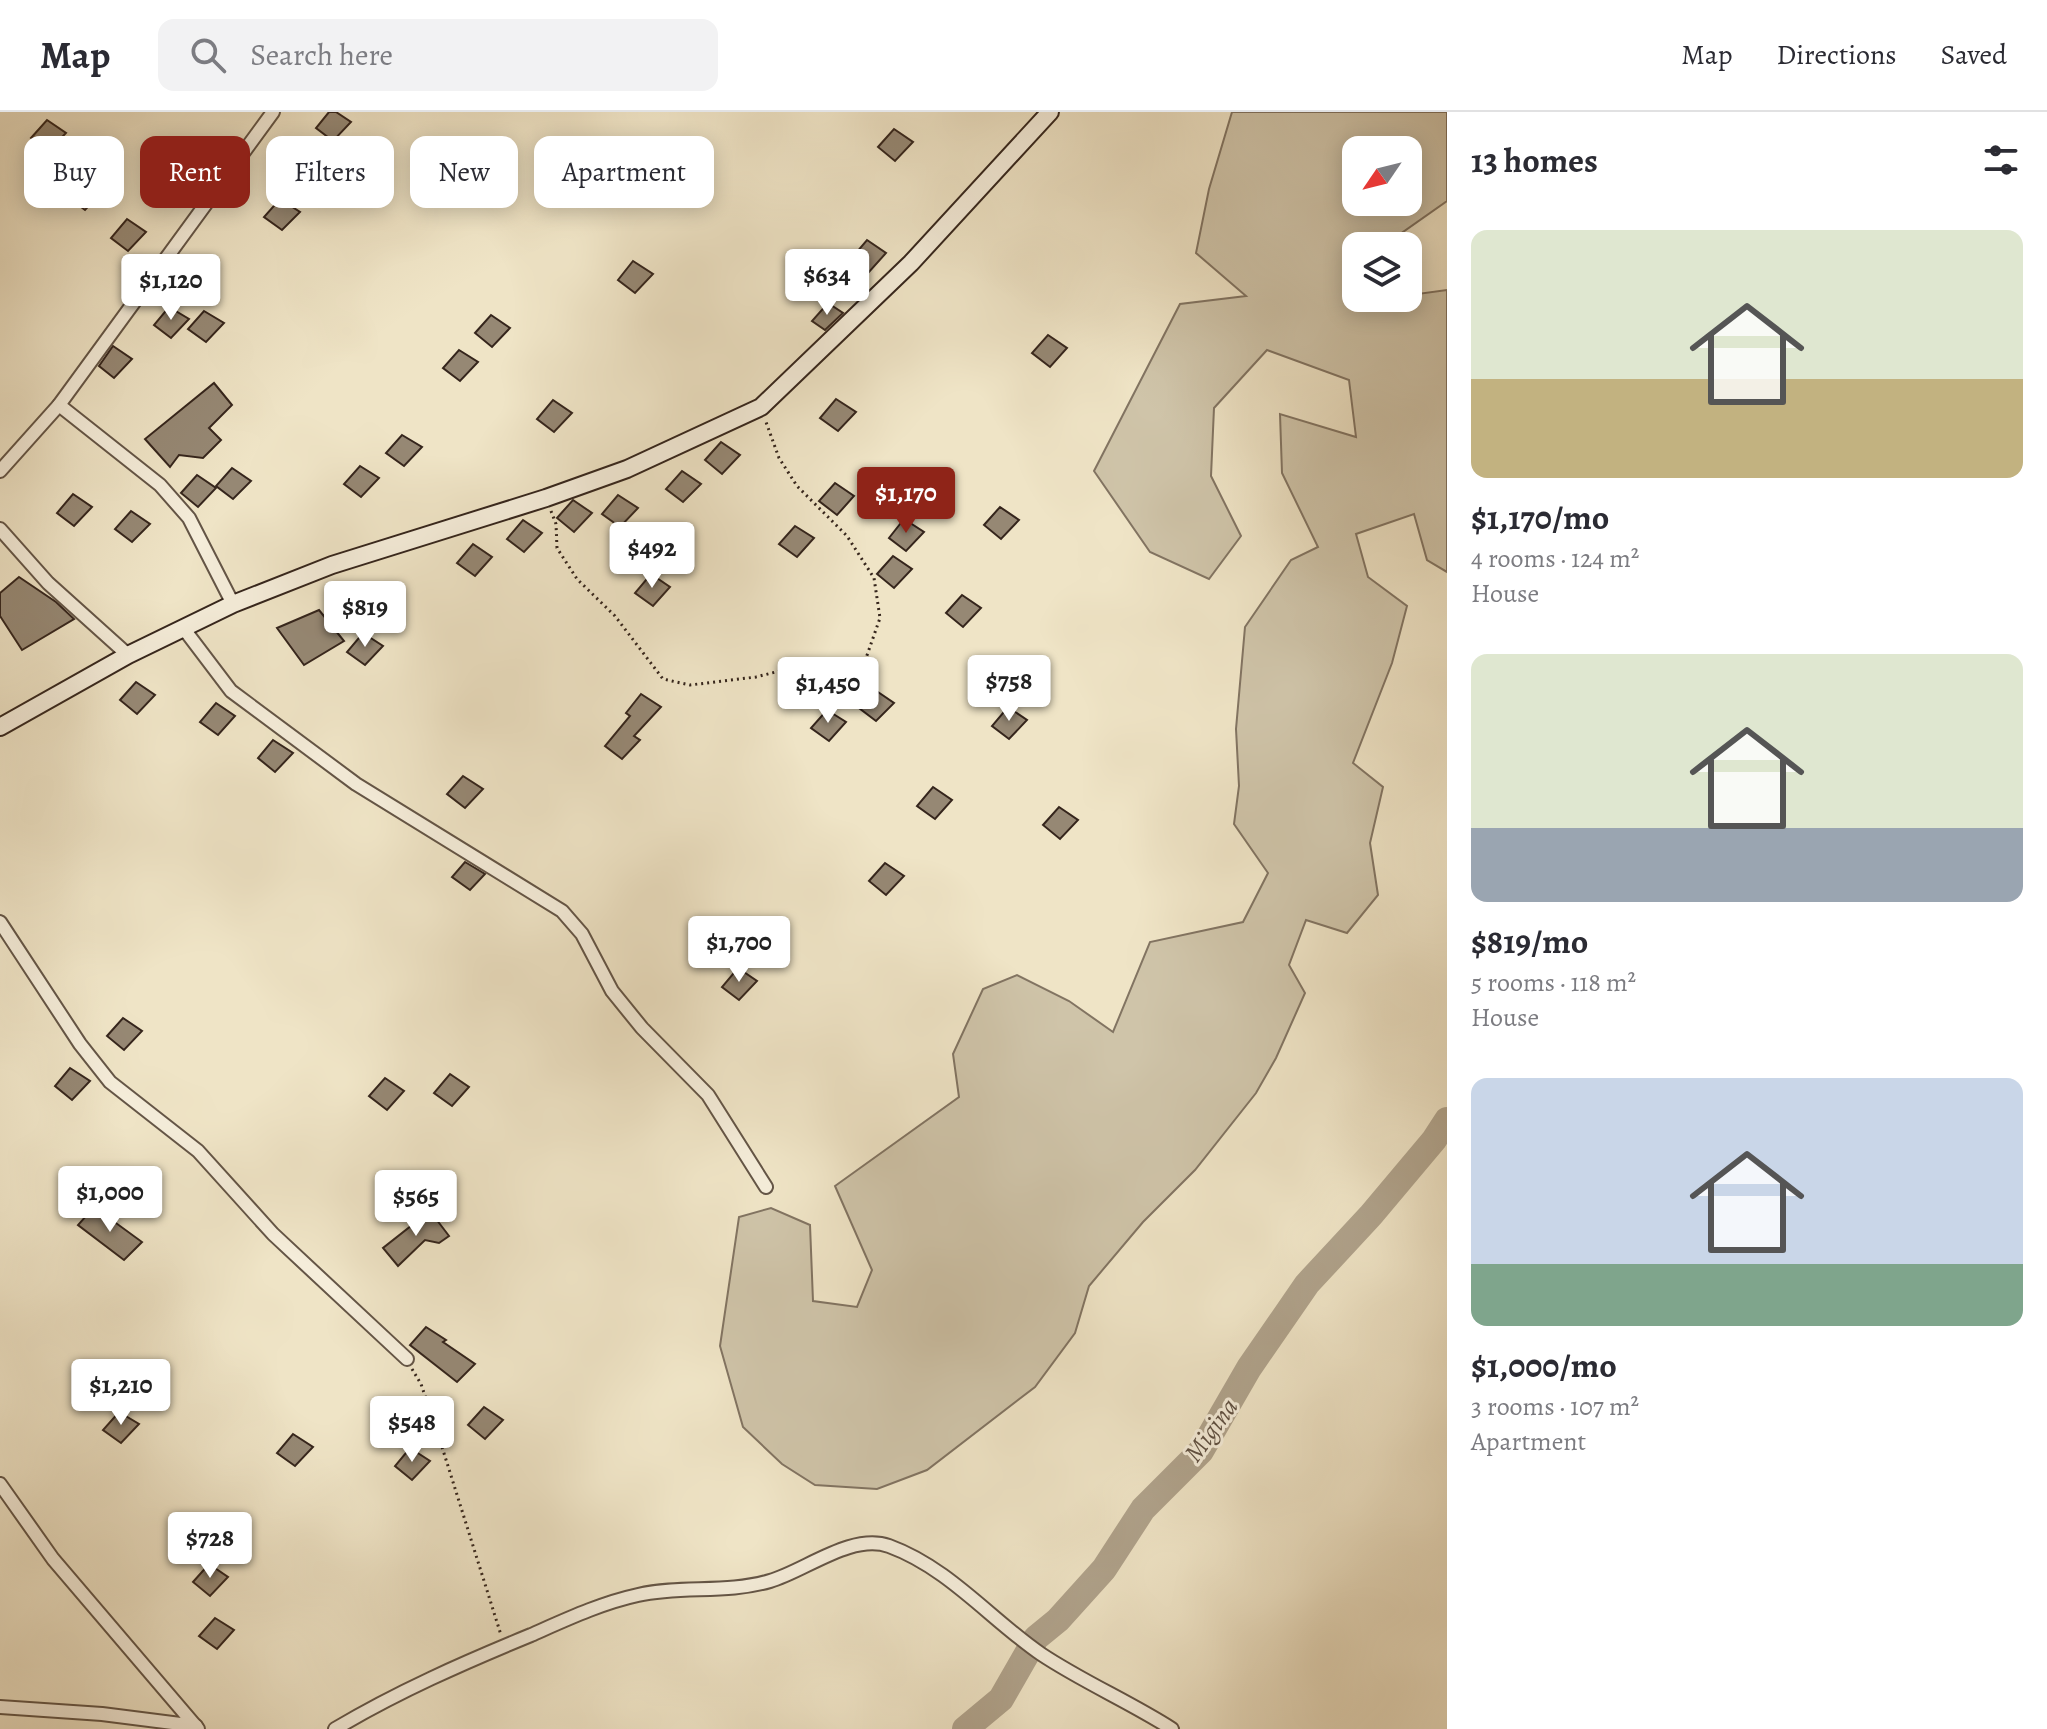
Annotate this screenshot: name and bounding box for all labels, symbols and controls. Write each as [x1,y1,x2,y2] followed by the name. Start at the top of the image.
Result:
[158,19,718,91] search box
[40,29,110,81] text: Map
[186,33,230,77] icon: search
[250,35,393,75] text: Search here
[1681,36,1732,74] text: Map
[1776,36,1897,74] text: Directions
[1941,36,2007,74] text: Saved
[24,136,124,208] chip: Buy
[140,136,250,208] chip: Rent
[266,136,394,208] chip: Filters
[410,136,518,208] chip: New
[534,136,714,208] chip: Apartment
[1342,136,1422,216] north arrow
[1342,136,1422,312] map controls
[1471,137,1598,184] text: 13 homes
[1979,138,2023,182] icon: filters
[1342,232,1422,312] button: layers
[780,249,874,317] pin: $634
[106,254,236,322] pin: $1,120
[803,257,851,292] text: $634
[139,262,203,297] text: $1,120
[1675,282,1819,426] icon: home
[841,467,971,535] pin: $1,170
[875,475,937,510] text: $1,170
[1471,494,1609,541] text: $1,170/mo
[605,522,699,590] pin: $492
[628,530,676,565] text: $492
[1471,541,1639,576] text: 4 rooms · 124 m²
[1471,576,1539,611] text: House
[318,581,412,649] pin: $819
[342,589,388,624] text: $819
[962,655,1056,723] pin: $758
[763,657,893,725] pin: $1,450
[986,663,1032,698] text: $758
[796,665,860,700] text: $1,450
[1675,706,1819,850] icon: home
[674,916,804,984] pin: $1,700
[1471,918,1588,965] text: $819/mo
[706,924,772,959] text: $1,700
[1471,965,1636,1000] text: 5 rooms · 118 m²
[1471,1000,1539,1035] text: House
[1675,1130,1819,1274] icon: home
[45,1166,175,1234] pin: $1,000
[369,1170,463,1238] pin: $565
[76,1174,144,1209] text: $1,000
[393,1178,439,1213] text: $565
[1471,1342,1617,1389] text: $1,000/mo
[56,1359,186,1427] pin: $1,210
[89,1367,153,1402] text: $1,210
[1471,1389,1639,1424] text: 3 rooms · 107 m²
[1176,1391,1246,1469] water label: Migina
[365,1396,459,1464] pin: $548
[388,1404,436,1439] text: $548
[1471,1424,1586,1459] text: Apartment
[163,1512,257,1580] pin: $728
[186,1520,234,1555] text: $728

